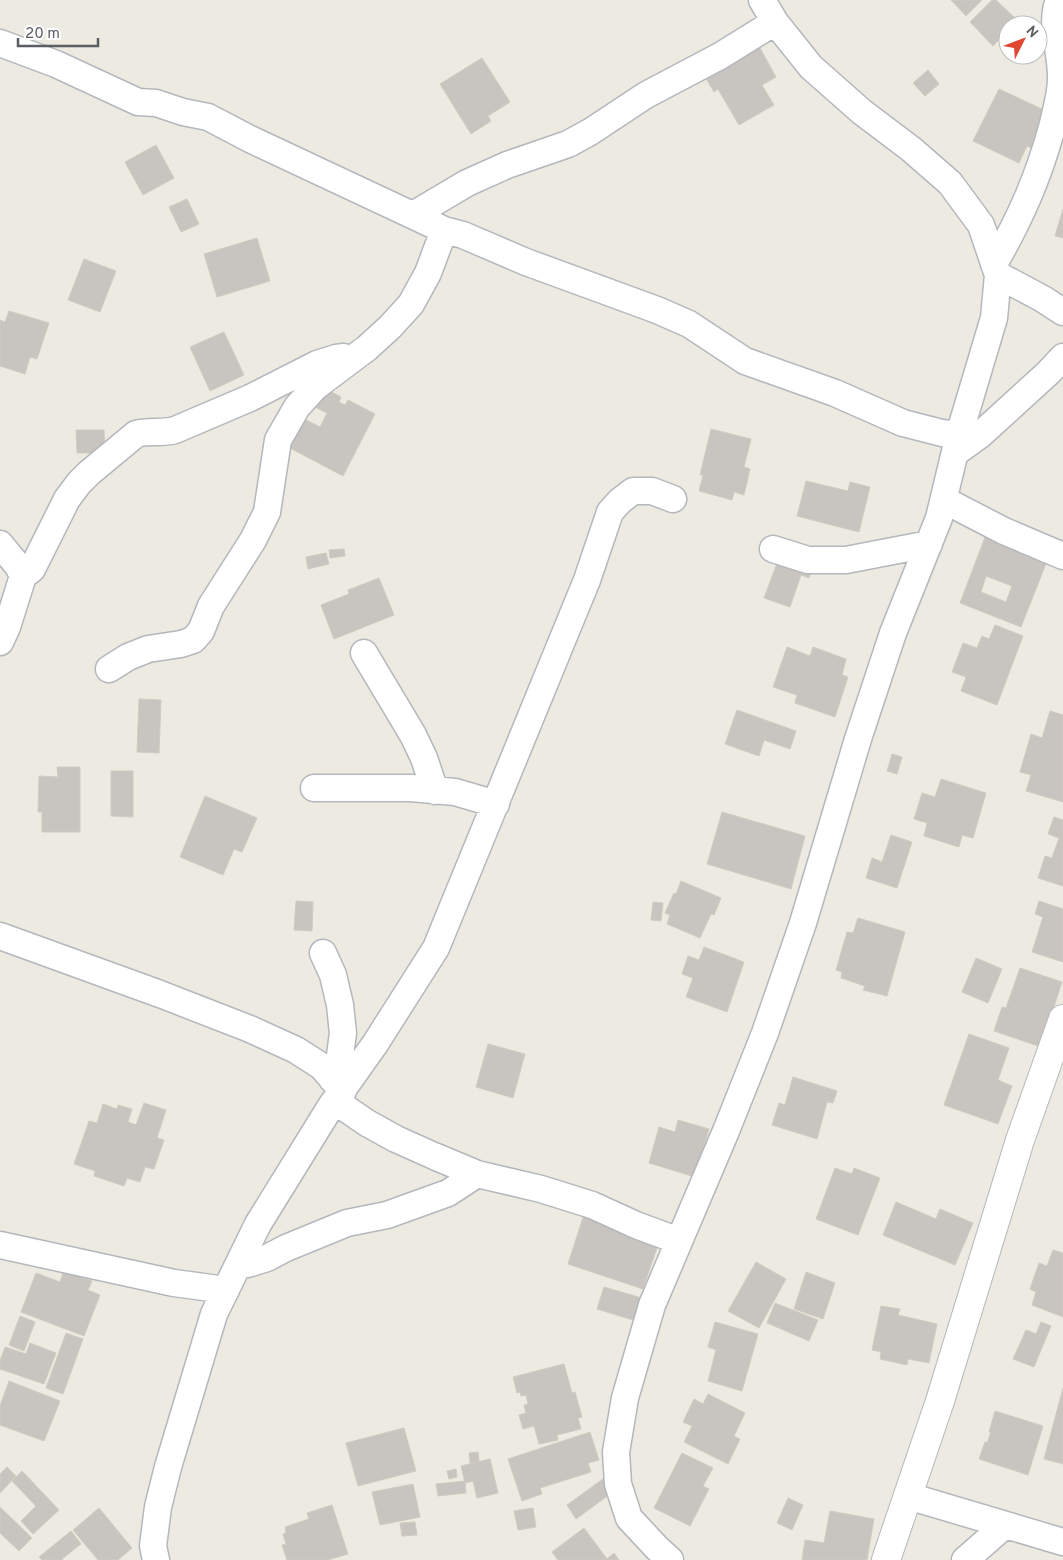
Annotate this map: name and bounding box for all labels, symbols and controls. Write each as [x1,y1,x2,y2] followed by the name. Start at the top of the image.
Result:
[18,15,98,47] scale bar
[998,15,1048,65] north arrow
[1022,23,1041,42] text: N
[25,25,60,44] text: 20 m

